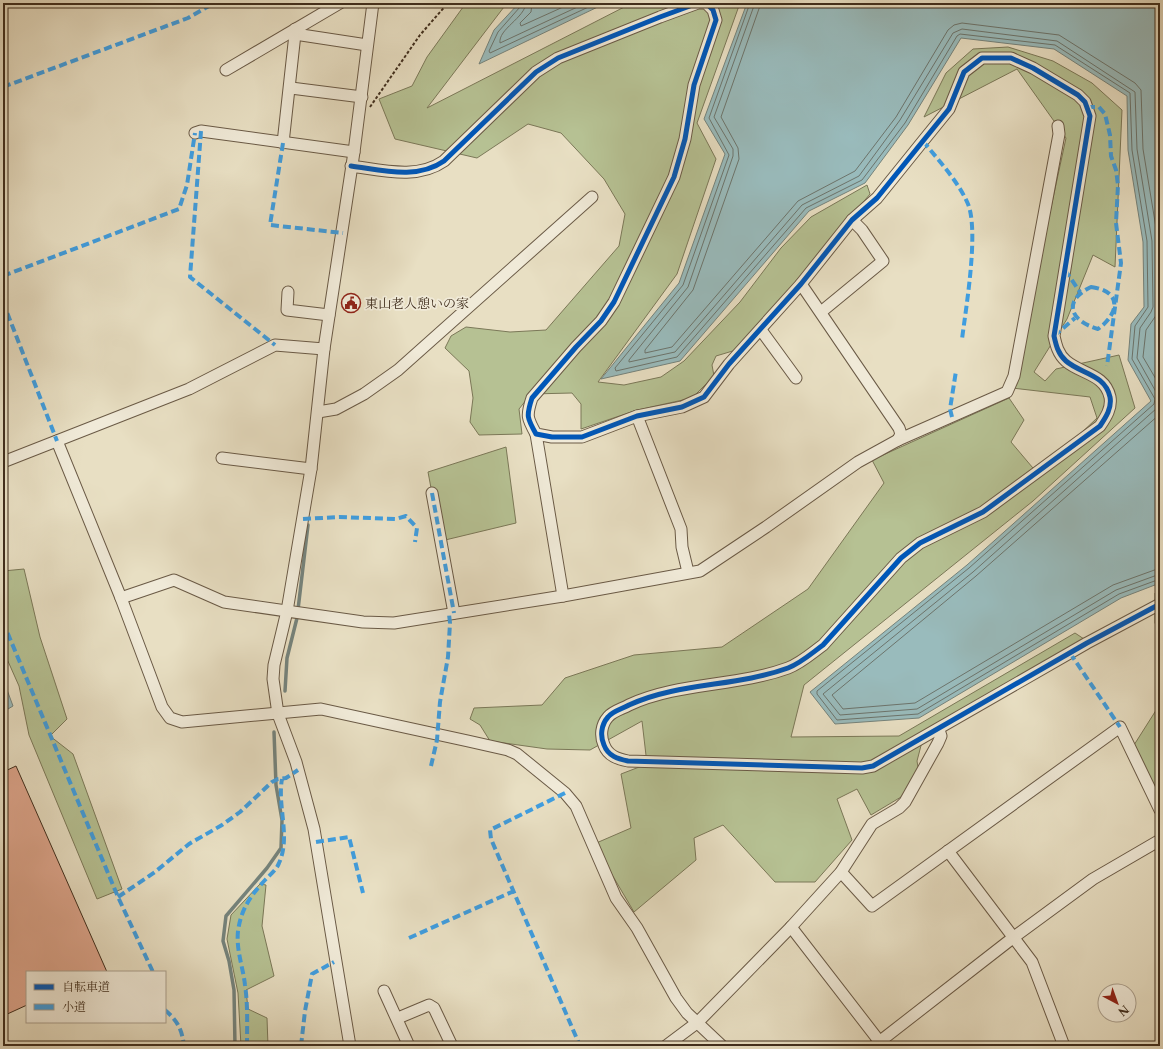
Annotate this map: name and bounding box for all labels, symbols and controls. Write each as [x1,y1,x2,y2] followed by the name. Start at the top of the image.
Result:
[340,292,362,314] public building icon: 東山老人憩いの家
[365,295,469,311] place label: 東山老人憩いの家
[26,971,166,1023] legend
[62,979,110,994] text: 自転車道
[1097,983,1137,1023] north arrow
[62,999,86,1014] text: 小道
[1115,1002,1132,1019] text: N

